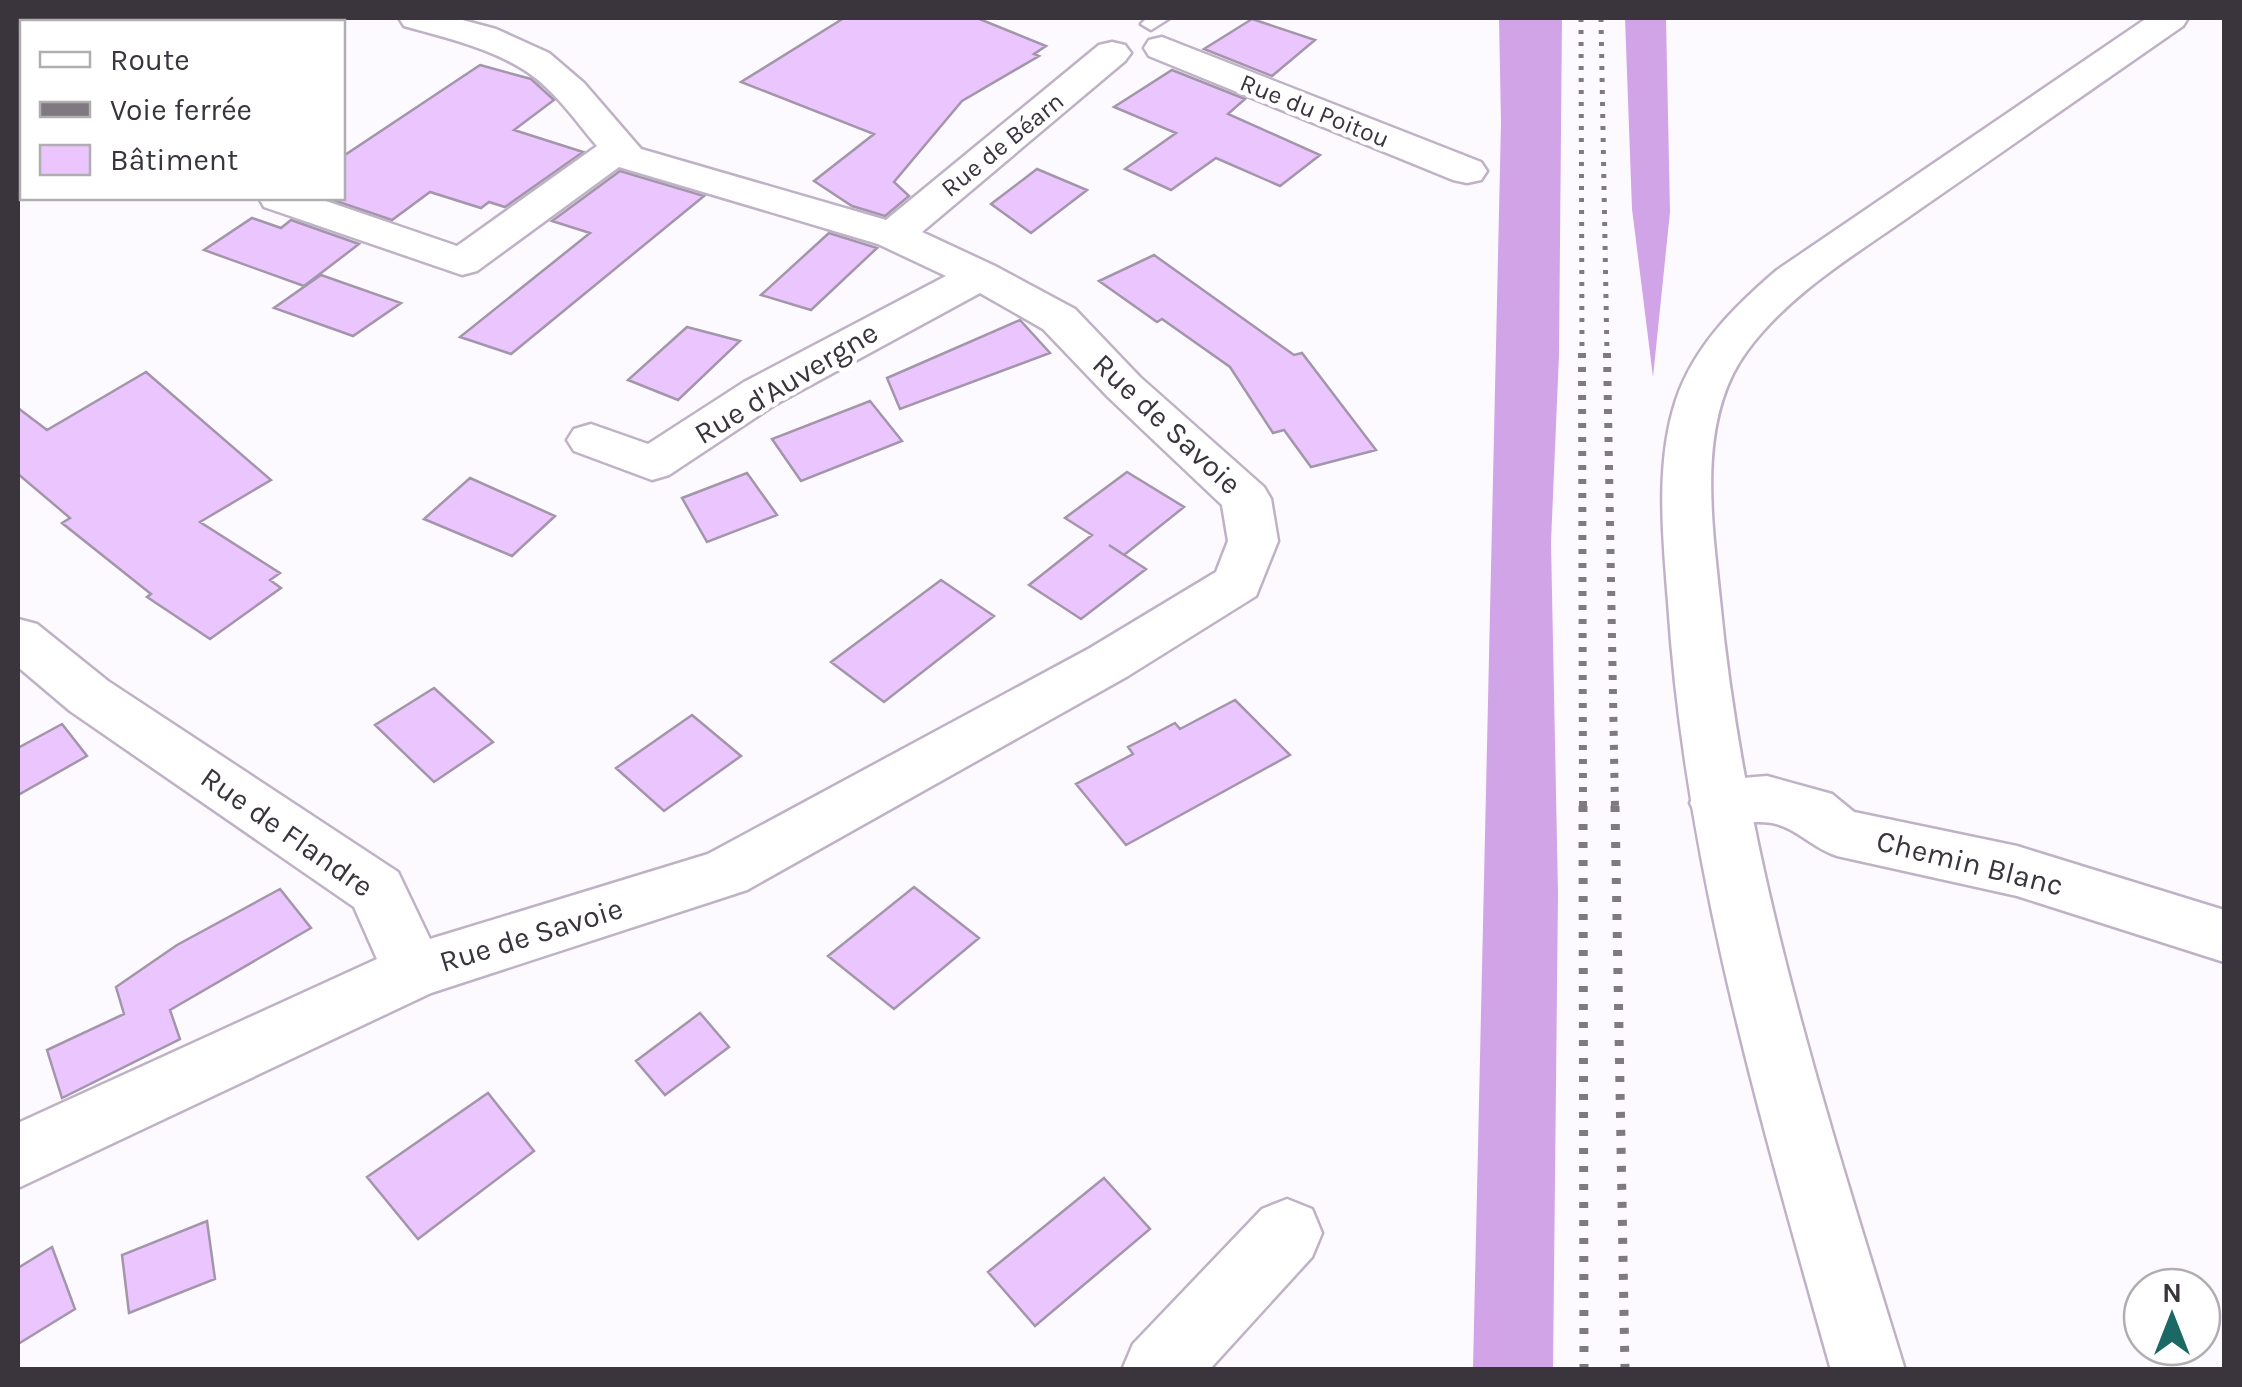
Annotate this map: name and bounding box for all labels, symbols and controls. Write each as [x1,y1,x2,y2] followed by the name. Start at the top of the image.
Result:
[20,20,345,200] legend
[110,42,190,78] text: Route
[1236,67,1394,154] street label: Rue du Poitou
[935,86,1069,203] street label: Rue de Béarn
[110,92,252,128] text: Voie ferrée
[110,142,238,178] text: Bâtiment
[688,314,884,452] street label: Rue d'Auvergne
[1085,346,1249,502] street label: Rue de Savoie
[194,759,380,905] street label: Rue de Flandre
[1873,822,2067,904] street label: Chemin Blanc
[435,890,627,980] street label: Rue de Savoie
[2122,1267,2222,1367] north arrow
[2162,1276,2182,1309] text: N

